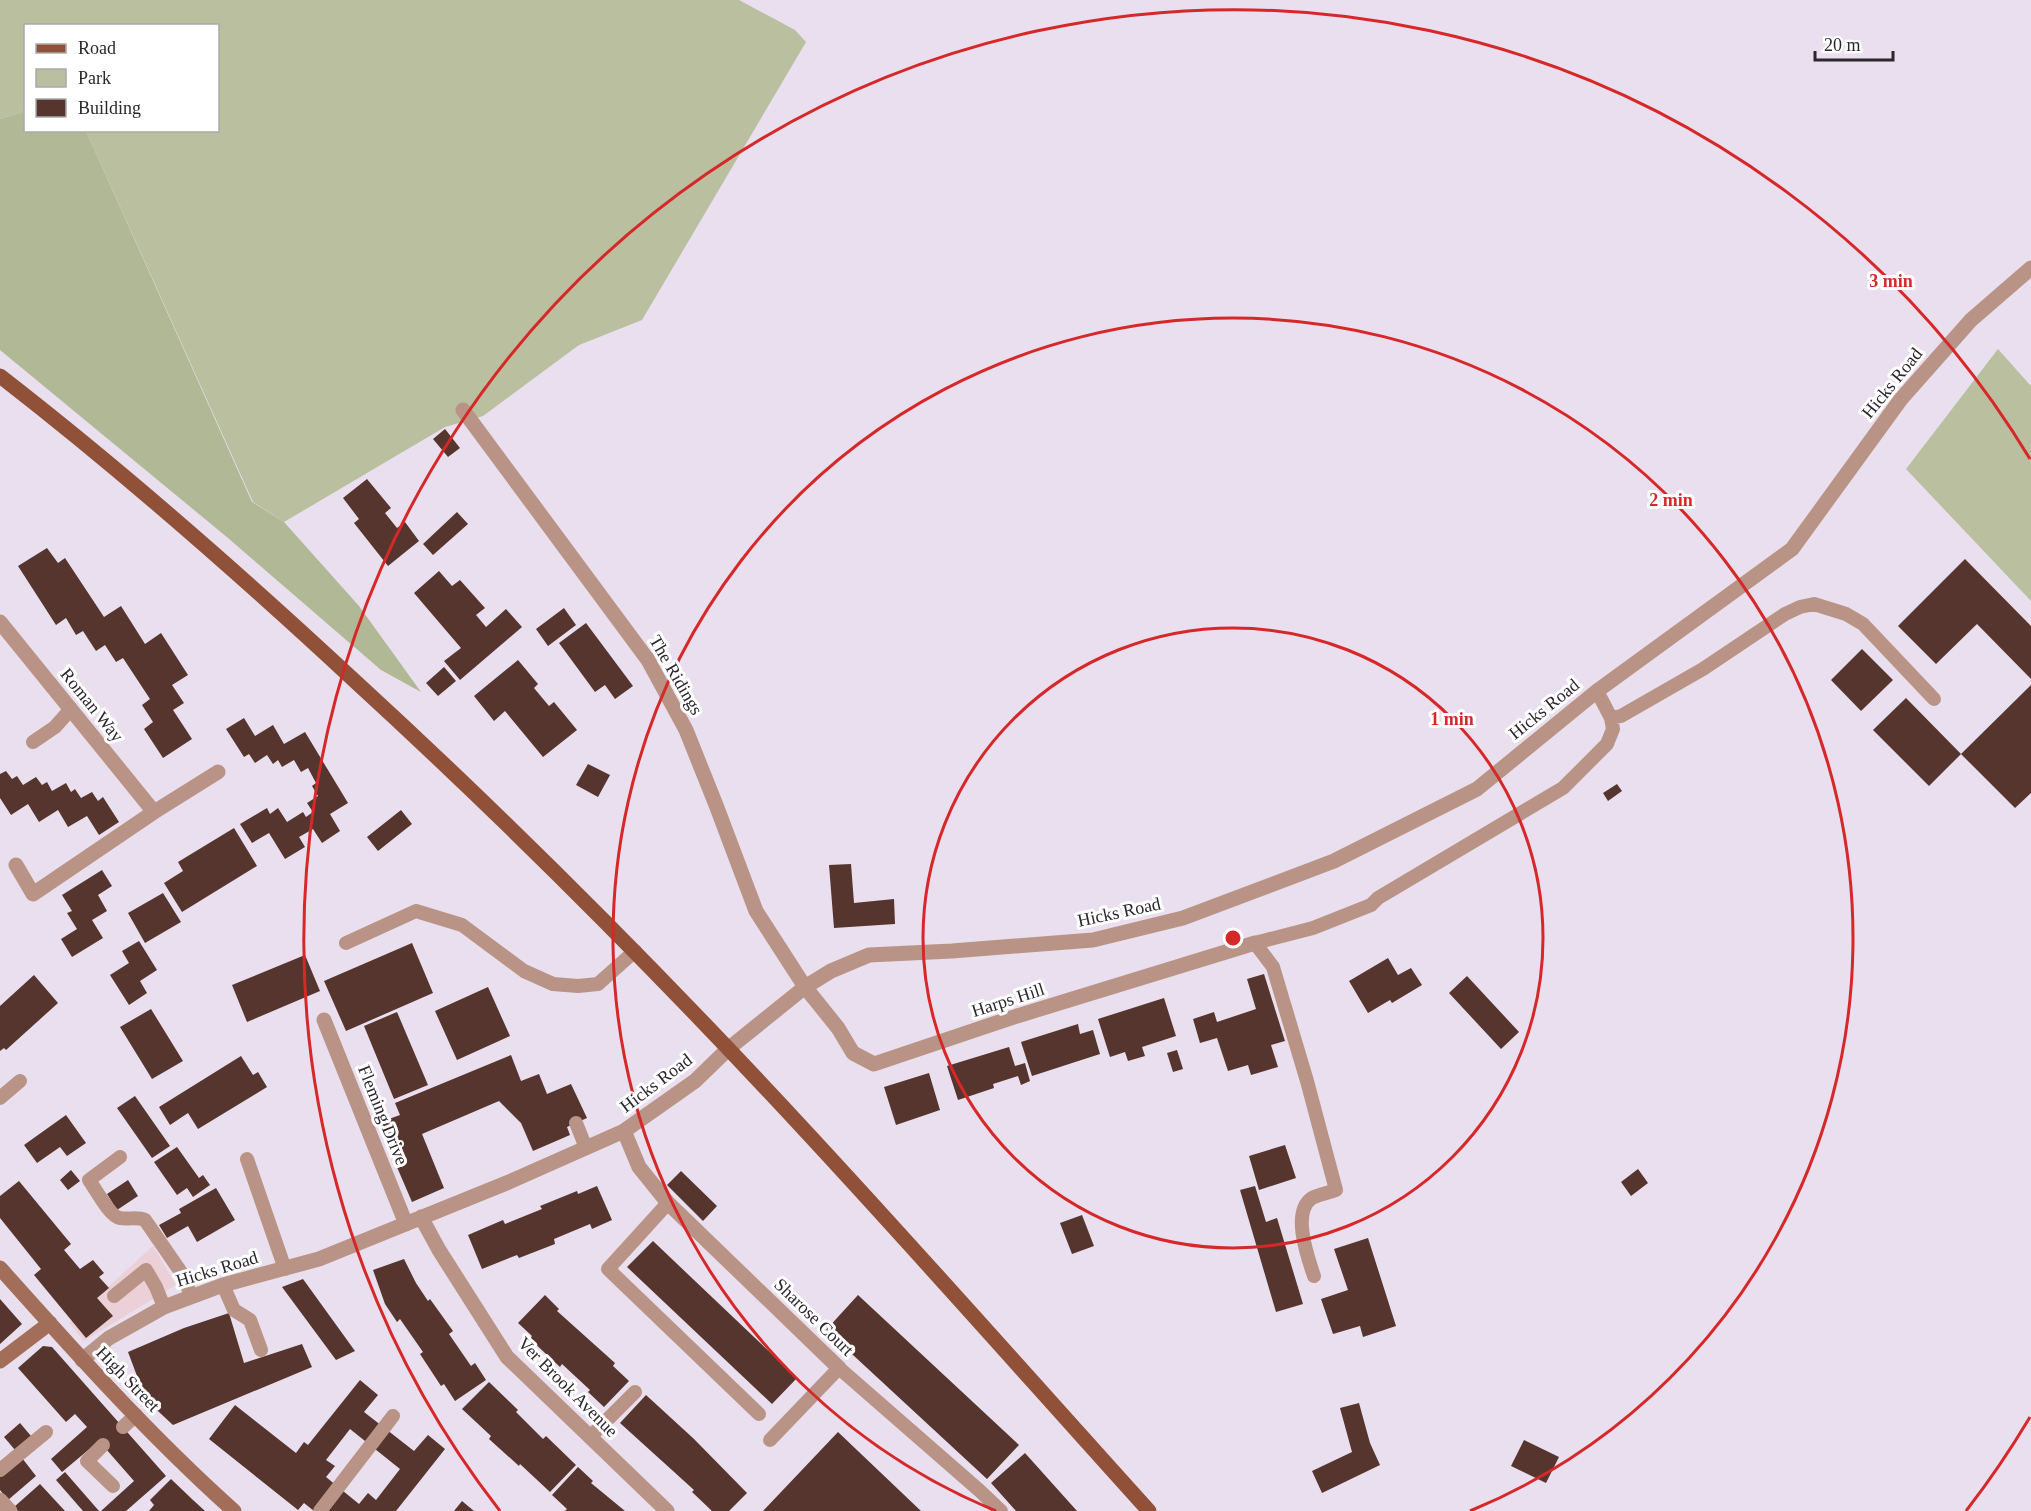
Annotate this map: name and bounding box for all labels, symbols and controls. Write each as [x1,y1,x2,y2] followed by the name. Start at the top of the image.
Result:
[24,24,219,132] legend
[1815,24,1893,62] scale bar
[1824,35,1861,55] text: 20 m
[78,38,116,58] text: Road
[78,68,111,88] text: Park
[78,98,141,118] text: Building
[1869,271,1913,291] text: 3 min
[1858,344,1926,422] street label: Hicks Road
[1649,490,1693,510] text: 2 min
[645,632,707,718] street label: The Ridings
[56,664,128,746] street label: Roman Way
[1505,675,1583,743] street label: Hicks Road
[1430,709,1474,729] text: 1 min
[1076,893,1162,931] street label: Hicks Road
[1223,928,1243,948] centre of rings
[969,979,1047,1021] street label: Harps Hill
[616,1050,696,1116] street label: Hicks Road
[354,1062,412,1168] street label: Fleming Drive
[174,1247,260,1291] street label: Hicks Road
[770,1274,858,1360] street label: Sharose Court
[514,1333,622,1441] street label: Ver Brook Avenue
[92,1342,164,1416] street label: High Street

